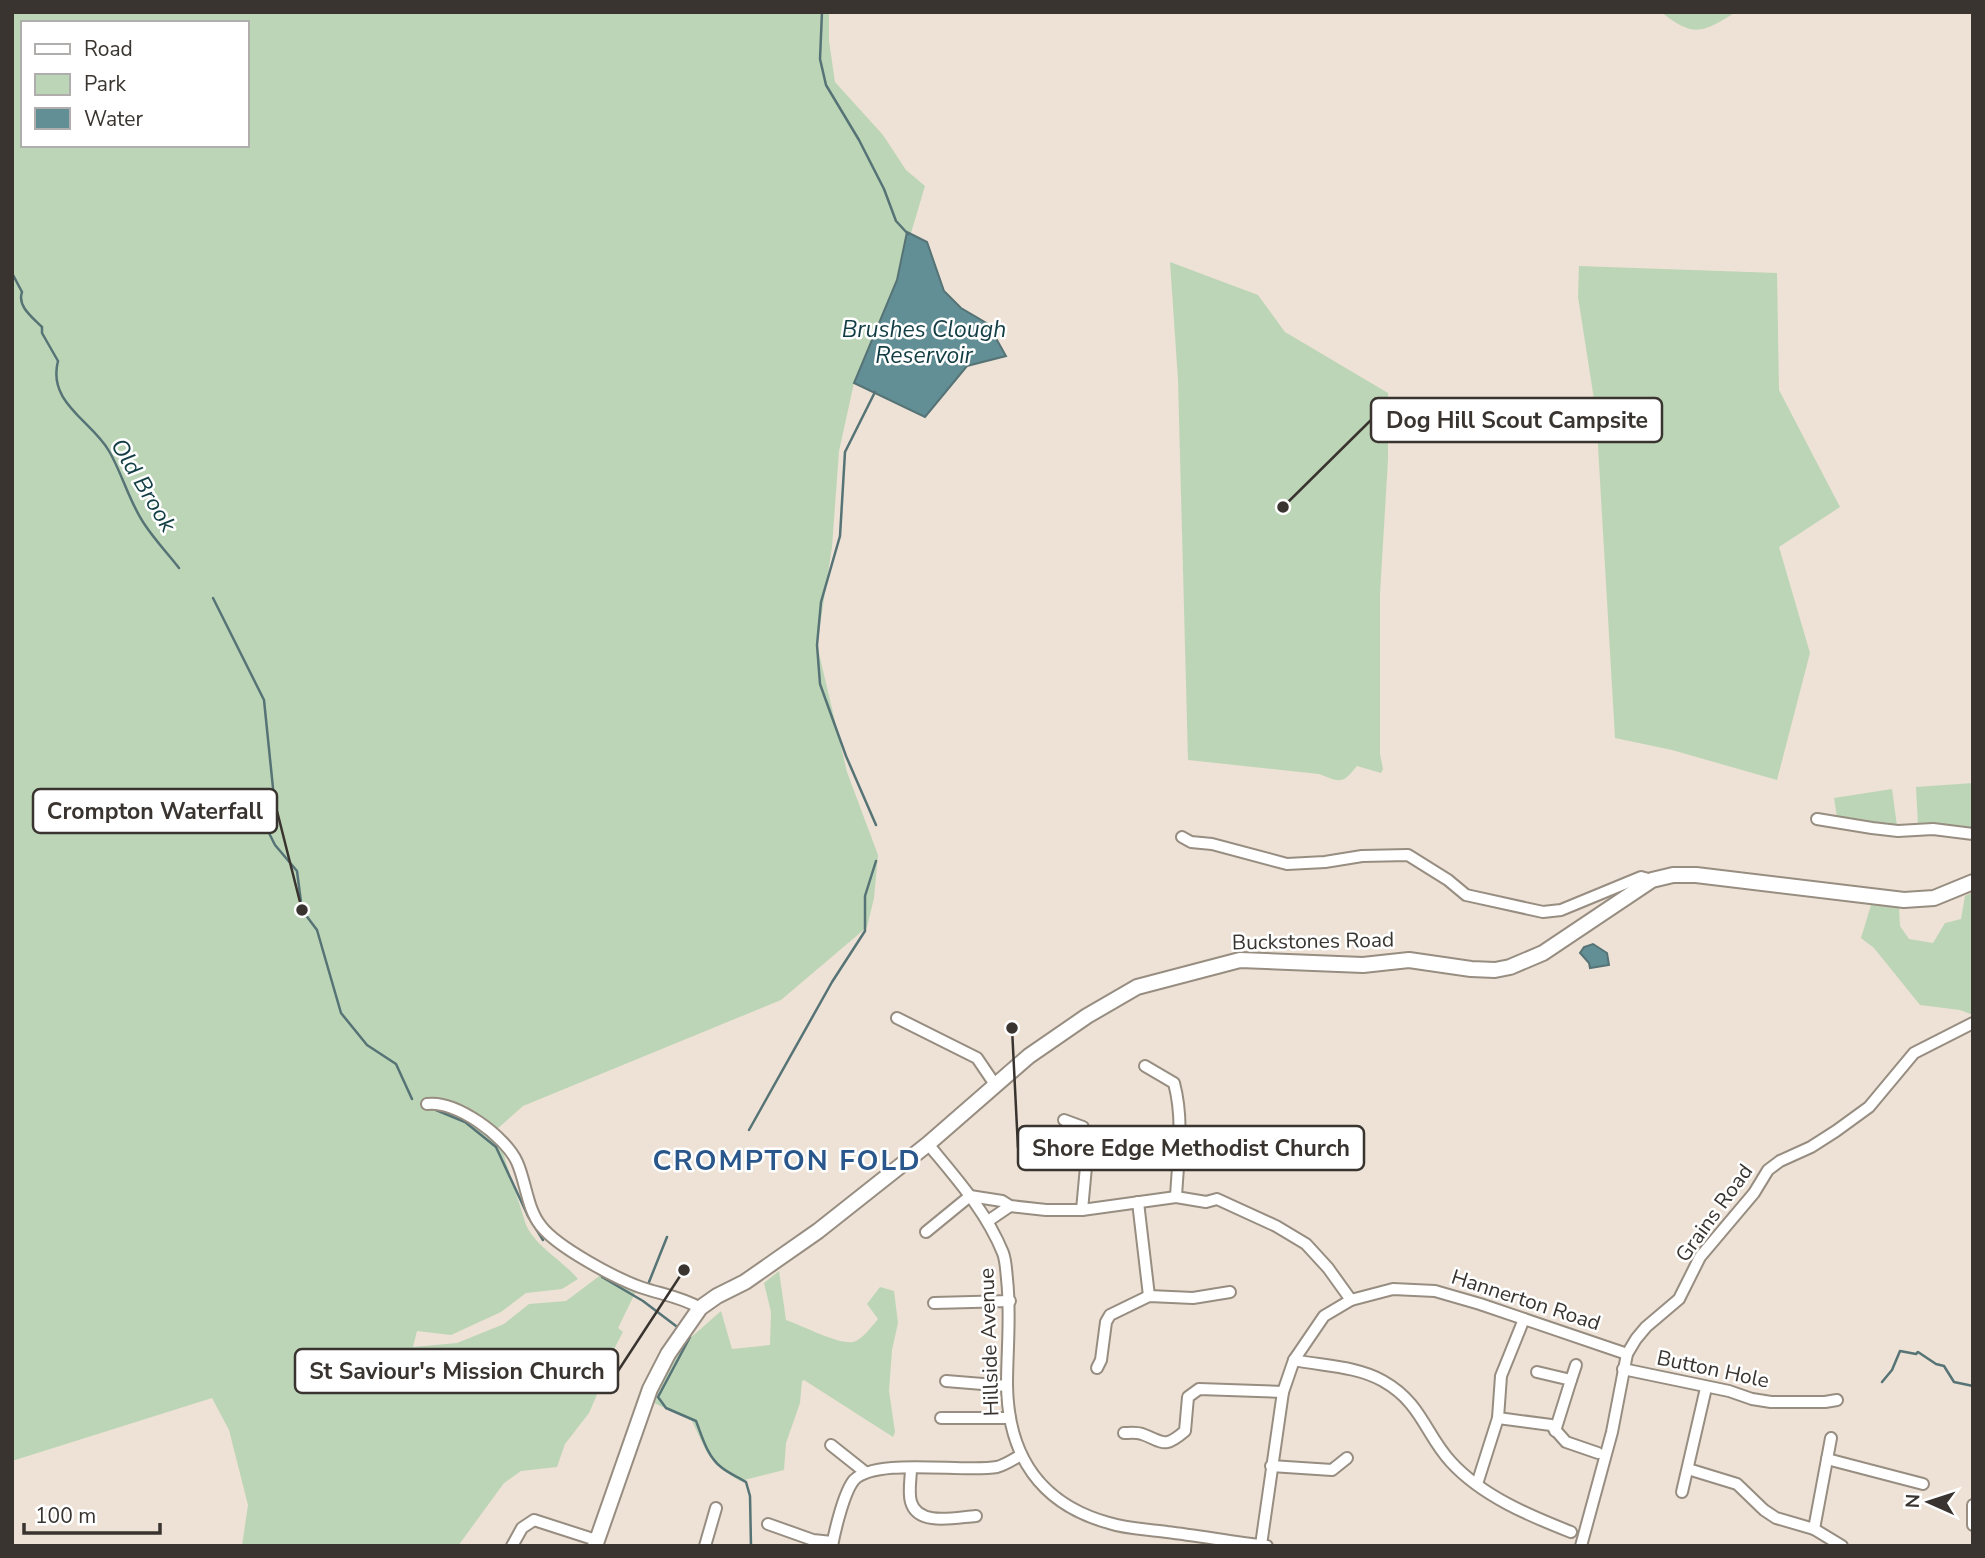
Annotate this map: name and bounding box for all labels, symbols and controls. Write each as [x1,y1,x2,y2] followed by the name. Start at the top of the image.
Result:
[21,21,248,147] legend
[84,35,133,63] text: Road
[84,70,126,98] text: Park
[84,105,143,133] text: Water
[842,314,1006,371] water label: Brushes Clough Reservoir
[1371,398,1662,442] callout: Dog Hill Scout Campsite
[1386,405,1648,436] text: Dog Hill Scout Campsite
[103,433,184,538] water label: Old Brook
[33,789,277,833] callout: Crompton Waterfall
[47,796,264,827] text: Crompton Waterfall
[1232,926,1394,956] street label: Buckstones Road
[1018,1126,1364,1170] callout: Shore Edge Methodist Church
[1032,1133,1350,1164] text: Shore Edge Methodist Church
[652,1142,922,1180] district label: CROMPTON FOLD
[1669,1158,1759,1268] street label: Grains Road
[1448,1263,1604,1337] street label: Hannerton Road
[972,1267,1006,1417] street label: Hillside Avenue
[1654,1343,1772,1395] street label: Button Hole
[295,1349,618,1393] callout: St Saviour's Mission Church
[309,1356,605,1387] text: St Saviour's Mission Church
[1894,1467,1964,1537] north arrow
[24,1492,161,1536] scale bar
[1900,1493,1926,1509] text: N
[35,1502,96,1530] text: 100 m

